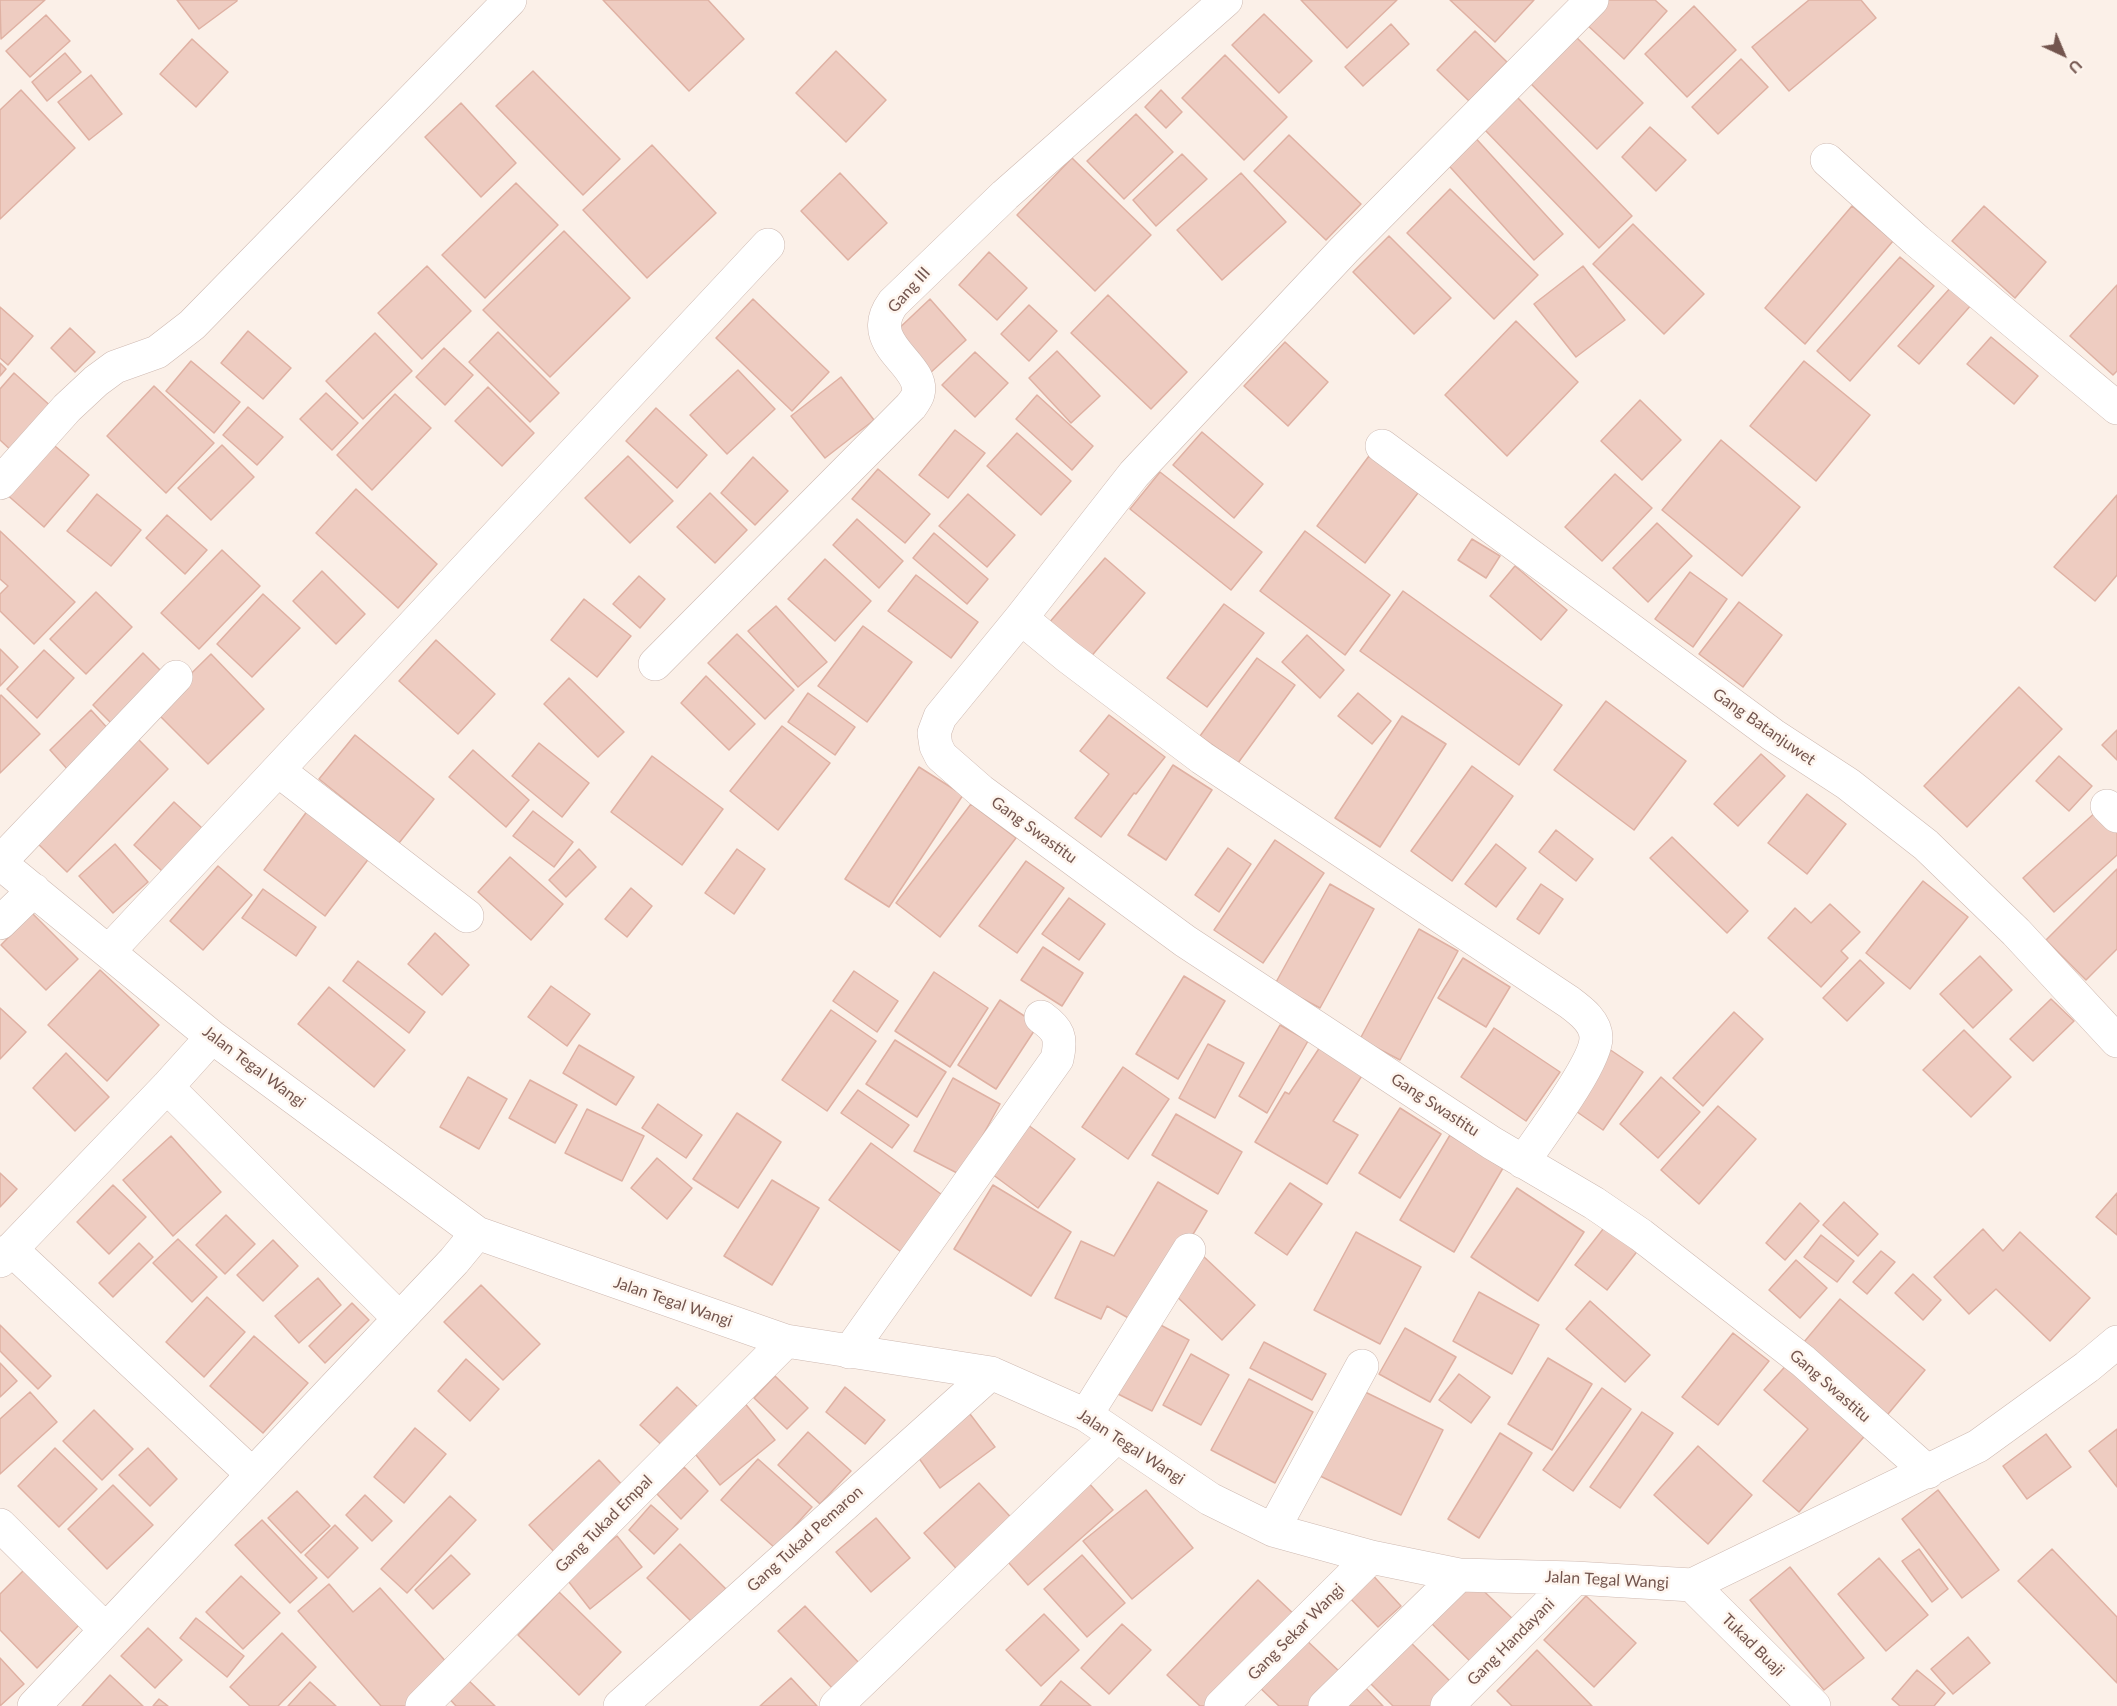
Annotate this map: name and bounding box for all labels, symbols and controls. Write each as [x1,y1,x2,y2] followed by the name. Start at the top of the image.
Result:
[2033,24,2093,84] north arrow
[2065,56,2087,78] text: U
[884,263,934,317] street label: Gang III
[1709,684,1819,770] street label: Gang Batanjuwet
[987,792,1081,868] street label: Gang Swastitu
[199,1022,309,1112] street label: Jalan Tegal Wangi
[1387,1069,1483,1141] street label: Gang Swastitu
[611,1273,735,1331] street label: Jalan Tegal Wangi
[1786,1346,1874,1426] street label: Gang Swastitu
[1074,1405,1188,1489] street label: Jalan Tegal Wangi
[551,1471,657,1577] street label: Gang Tukad Empal
[743,1482,867,1596] street label: Gang Tukad Pemaron
[1545,1567,1669,1593] street label: Jalan Tegal Wangi
[1244,1580,1348,1684] street label: Gang Sekar Wangi
[1463,1594,1559,1690] street label: Gang Handayani
[1718,1610,1788,1680] street label: Tukad Buaji

